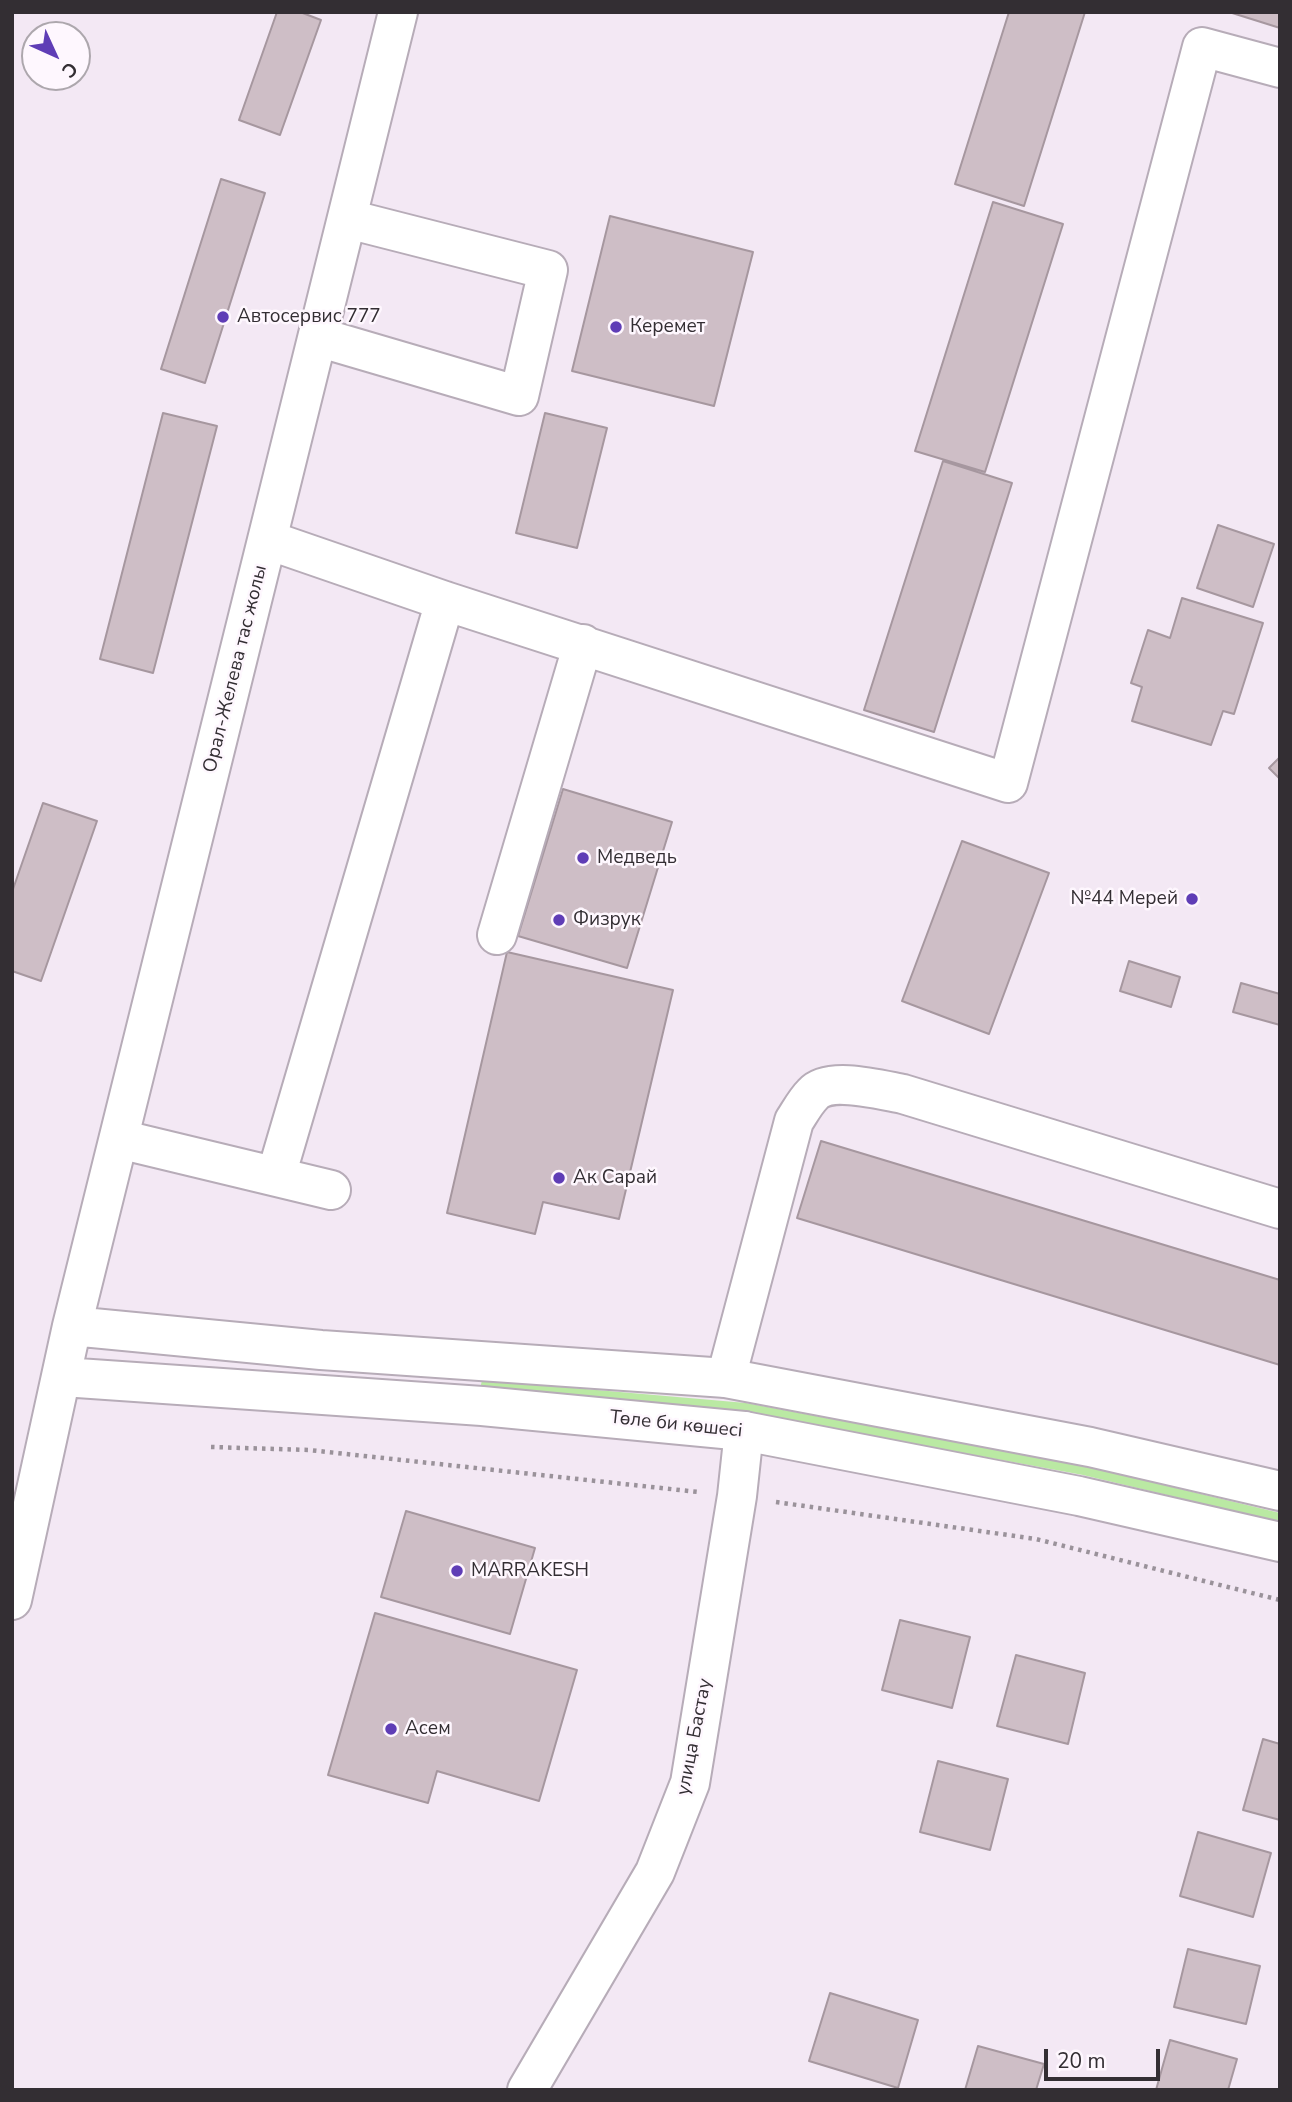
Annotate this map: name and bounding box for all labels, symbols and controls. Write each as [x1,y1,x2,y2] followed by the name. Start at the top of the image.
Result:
[21,21,91,91] north arrow
[56,56,83,83] text: С
[237,306,381,328] place label: Автосервис 777
[215,309,231,325] marker: Автосервис 777
[630,316,705,338] place label: Керемет
[608,319,624,335] marker: Керемет
[199,563,273,775] street label: Орал-Желева тас жолы
[597,847,677,869] place label: Медведь
[575,850,591,866] marker: Медведь
[1071,888,1178,910] place label: №44 Мерей
[1184,891,1200,907] marker: №44 Мерей
[573,909,641,931] place label: Физрук
[551,912,567,928] marker: Физрук
[573,1167,657,1189] place label: Ак Сарай
[551,1170,567,1186] marker: Ак Сарай
[609,1407,743,1443] street label: Төле би көшесі
[471,1560,589,1582] place label: MARRAKESH
[449,1563,465,1579] marker: MARRAKESH
[673,1677,717,1797] street label: улица Бастау
[405,1718,451,1740] place label: Асем
[383,1721,399,1737] marker: Асем
[1047,2036,1162,2080] scale bar
[1057,2047,1106,2075] text: 20 m

